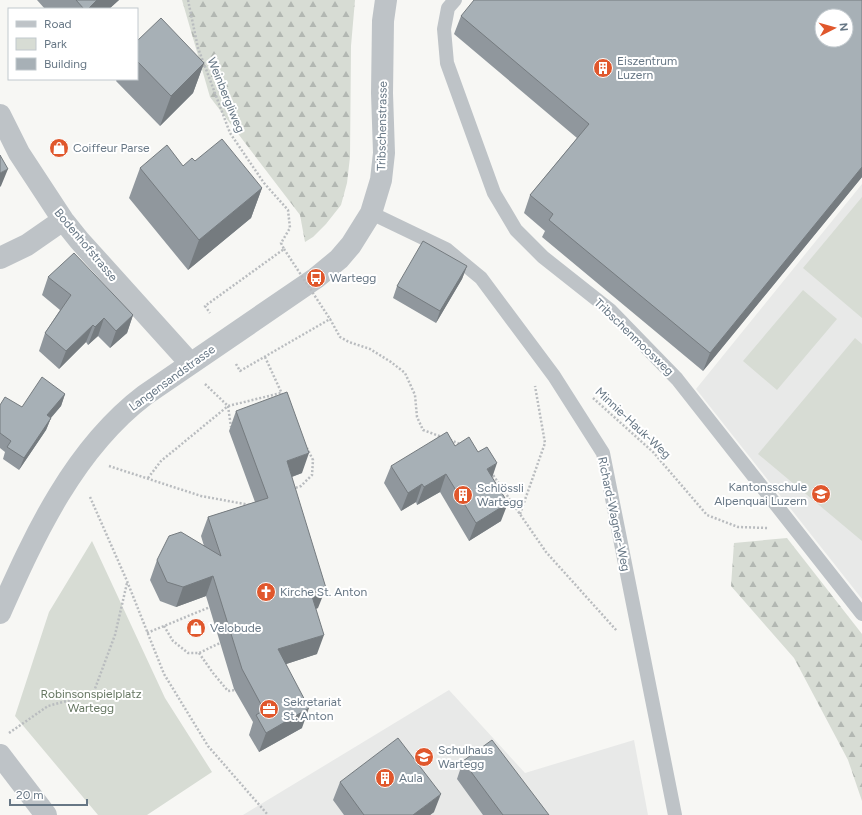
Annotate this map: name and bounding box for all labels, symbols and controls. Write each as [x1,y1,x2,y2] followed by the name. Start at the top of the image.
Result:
[8,8,138,80] legend
[814,8,854,48] north arrow
[44,17,72,31] text: Road
[837,22,850,32] text: N
[44,37,67,51] text: Park
[617,54,677,82] place label: Eiszentrum Luzern
[205,55,247,135] street label: Weinbergliweg
[44,57,87,71] text: Building
[592,57,614,79] building icon: Eiszentrum Luzern
[374,80,390,171] street label: Tribschenstrasse
[48,137,70,159] shop icon: Coiffeur Parse
[73,141,150,155] place label: Coiffeur Parse
[51,206,121,285] street label: Bodenhofstrasse
[305,267,327,289] bus stop icon: Wartegg
[330,271,376,285] place label: Wartegg
[592,296,676,378] street label: Tribschenmoosweg
[126,342,218,414] street label: Langensandstrasse
[592,384,674,462] street label: Minnie-Hauk-Weg
[595,455,633,573] street label: Richard-Wagner-Weg
[714,480,807,508] place label: Kantonsschule Alpenquai Luzern
[477,481,524,509] place label: Schlössli Wartegg
[810,483,832,505] school or university icon: Kantonsschule Alpenquai Luzern
[452,484,474,506] building icon: Schlössli Wartegg
[255,581,277,603] church icon: Kirche St. Anton
[280,585,368,599] place label: Kirche St. Anton
[185,617,207,639] shop icon: Velobude
[210,621,262,635] place label: Velobude
[40,687,142,715] park label: Robinsonspielplatz Wartegg
[283,695,342,723] place label: Sekretariat St. Anton
[258,698,280,720] office icon: Sekretariat St. Anton
[438,743,493,771] place label: Schulhaus Wartegg
[413,746,435,768] school or university icon: Schulhaus Wartegg
[374,767,396,789] building icon: Aula
[399,771,423,785] place label: Aula
[10,781,87,807] scale bar
[16,788,44,802] text: 20 m

